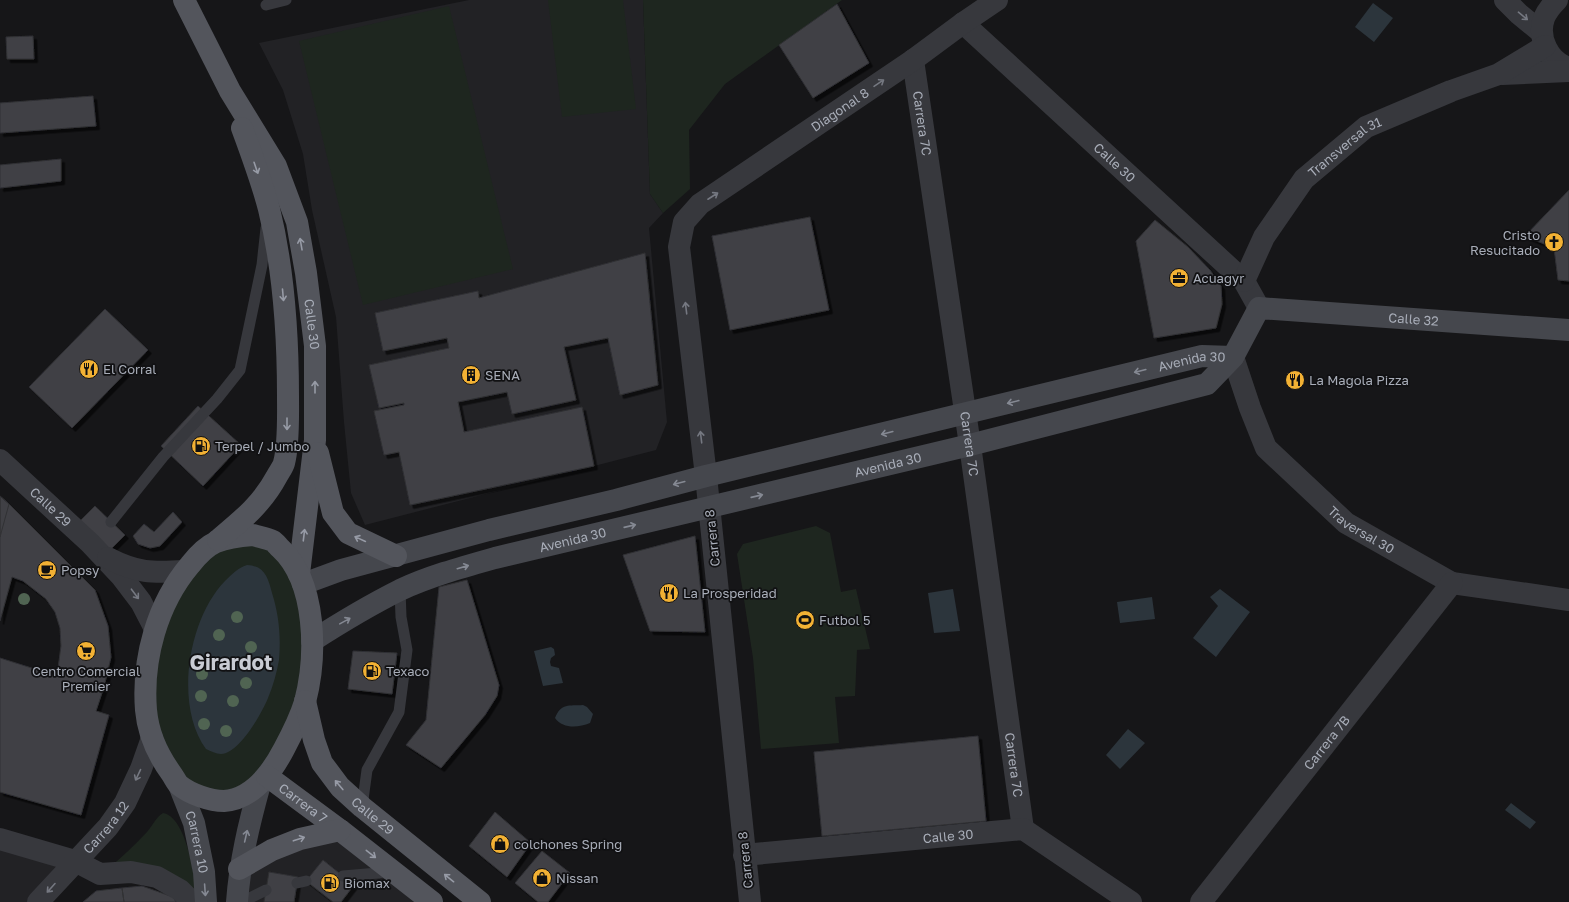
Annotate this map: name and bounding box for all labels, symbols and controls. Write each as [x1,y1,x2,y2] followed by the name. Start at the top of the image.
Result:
[1517,12,1528,21] one-way arrow
[873,79,885,87] one-way arrow
[808,84,872,135] street label: Diagonal 8
[910,90,935,157] street label: Carrera 7C
[1305,113,1384,180] street label: Transversal 31
[1091,139,1139,185] street label: Calle 30
[253,161,261,173] one-way arrow
[707,192,718,200] one-way arrow
[1470,227,1540,258] place label: Cristo Resucitado
[1543,231,1565,253] church icon: Cristo Resucitado
[297,238,305,251] one-way arrow
[1168,267,1190,289] office icon: Acuagyr
[1193,270,1244,286] place label: Acuagyr
[279,288,287,301] one-way arrow
[301,298,323,350] street label: Calle 30
[682,302,689,315] one-way arrow
[1388,309,1439,329] street label: Calle 32
[1156,348,1226,374] street label: Avenida 30
[78,358,100,380] restaurant icon: El Corral
[103,361,157,377] place label: El Corral
[460,364,482,386] building icon: SENA
[485,367,520,383] place label: SENA
[1133,368,1146,375] one-way arrow
[1284,369,1306,391] restaurant icon: La Magola Pizza
[1309,372,1409,388] place label: La Magola Pizza
[311,381,319,394] one-way arrow
[1007,399,1020,406] one-way arrow
[957,410,982,477] street label: Carrera 7C
[284,417,291,430] one-way arrow
[881,429,894,437] one-way arrow
[697,431,705,444] one-way arrow
[190,435,212,457] fuel station icon: Terpel / Jumbo
[215,438,310,454] place label: Terpel / Jumbo
[853,449,923,480] street label: Avenida 30
[673,480,686,487] one-way arrow
[27,484,75,530] street label: Calle 29
[750,491,763,499] one-way arrow
[1325,502,1397,557] street label: Traversal 30
[701,509,723,567] street label: Carrera 8
[623,522,636,529] one-way arrow
[538,524,608,555] street label: Avenida 30
[300,529,308,542] one-way arrow
[355,535,367,542] one-way arrow
[36,559,58,581] cafe icon: Popsy
[61,562,100,578] place label: Popsy
[456,563,469,570] one-way arrow
[658,582,680,604] restaurant icon: La Prosperidad
[683,585,777,601] place label: La Prosperidad
[131,589,139,600] one-way arrow
[794,609,816,631] sports icon: Futbol 5
[819,612,871,628] place label: Futbol 5
[339,617,351,624] one-way arrow
[75,640,97,662] supermarket icon: Centro Comercial Premier
[190,649,272,675] district label: Girardot
[361,660,383,682] fuel station icon: Texaco
[32,663,140,694] place label: Centro Comercial Premier
[386,663,430,679] place label: Texaco
[1300,712,1353,773] street label: Carrera 7B
[1002,731,1027,798] street label: Carrera 7C
[134,768,141,780] one-way arrow
[276,780,331,826] street label: Carrera 7
[334,780,343,791] one-way arrow
[348,793,398,838] street label: Calle 29
[80,798,132,857] street label: Carrera 12
[182,808,212,875] street label: Carrera 10
[922,826,974,846] street label: Calle 30
[243,830,251,843] one-way arrow
[734,831,756,889] street label: Carrera 8
[489,833,511,855] shop icon: colchones Spring
[293,835,306,842] one-way arrow
[514,836,622,852] place label: colchones Spring
[365,849,376,858] one-way arrow
[531,867,553,889] shop icon: Nissan
[556,870,598,886] place label: Nissan
[319,872,341,894] fuel station icon: Biomax
[444,873,455,882] one-way arrow
[344,875,390,891] place label: Biomax
[46,883,56,893] one-way arrow
[201,883,208,896] one-way arrow

